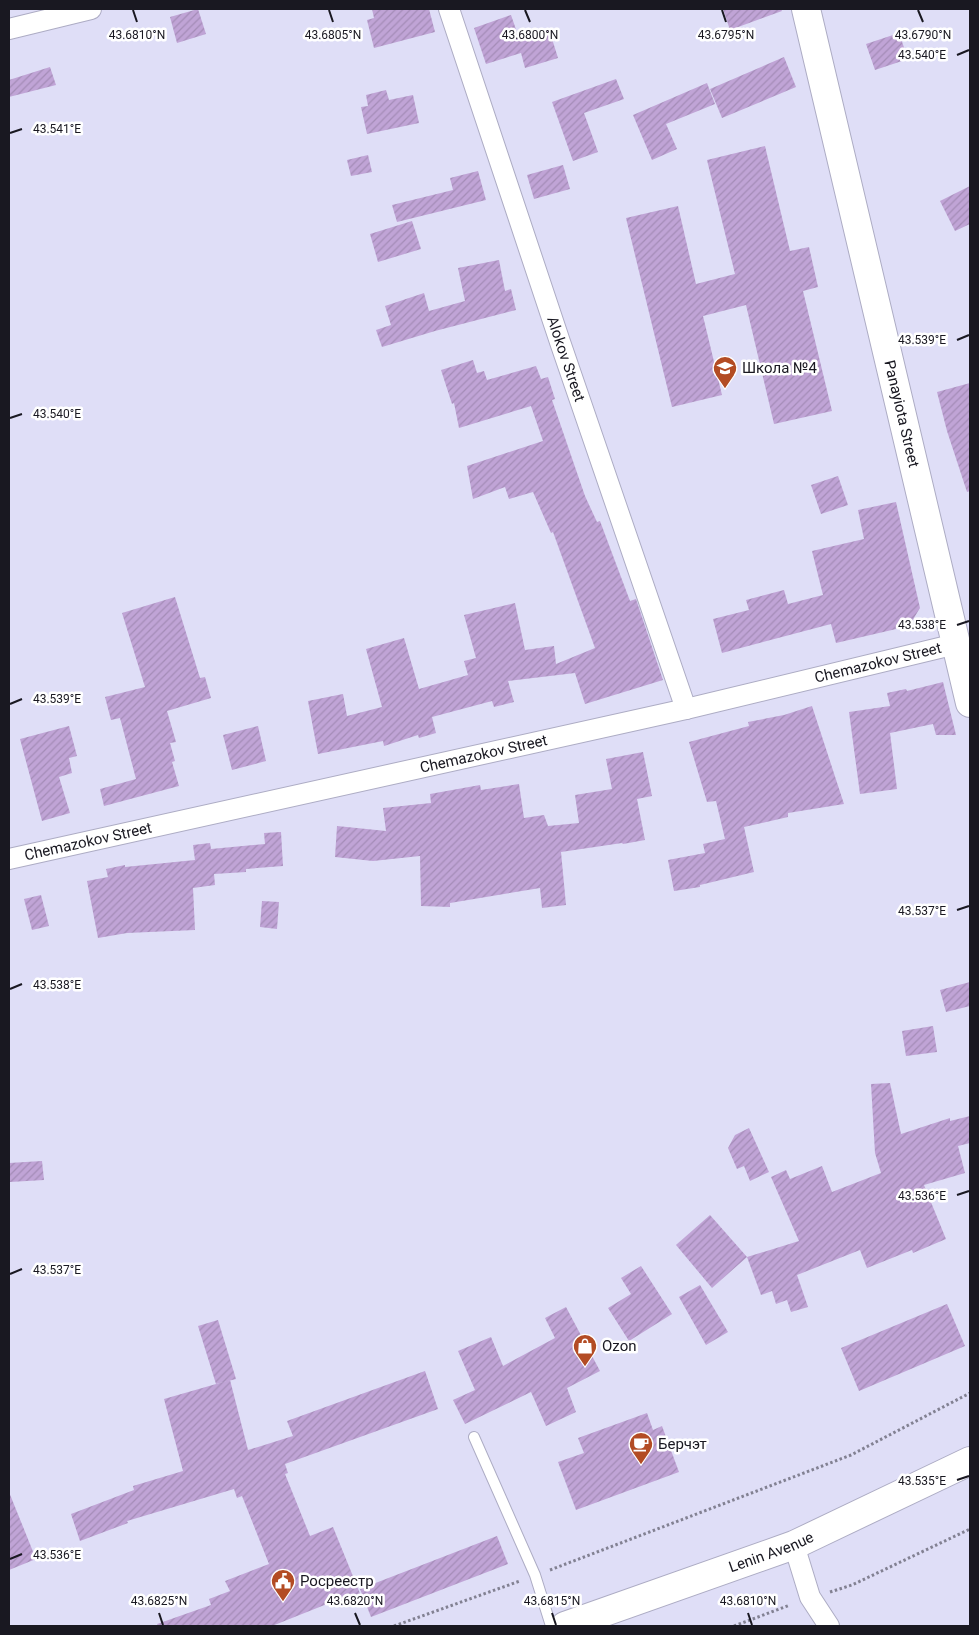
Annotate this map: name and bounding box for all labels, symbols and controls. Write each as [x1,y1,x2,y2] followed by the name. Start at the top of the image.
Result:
[109,28,165,42] text: 43.6810°N
[305,28,361,42] text: 43.6805°N
[502,28,558,42] text: 43.6800°N
[698,28,754,42] text: 43.6795°N
[895,28,951,42] text: 43.6790°N
[898,48,946,62] text: 43.540°E
[33,122,81,136] text: 43.541°E
[543,314,589,404] street label: Alokov Street
[898,333,946,347] text: 43.539°E
[712,355,738,389] school or university icon: Школа №4
[880,358,923,469] street label: Panayiota Street
[742,359,817,377] place label: Школа №4
[33,407,81,421] text: 43.540°E
[898,618,946,632] text: 43.538°E
[813,639,943,687] street label: Chemazokov Street
[33,692,81,706] text: 43.539°E
[418,731,549,777] street label: Chemazokov Street
[23,819,154,864] street label: Chemazokov Street
[898,904,946,918] text: 43.537°E
[33,978,81,992] text: 43.538°E
[898,1189,946,1203] text: 43.536°E
[33,1263,81,1277] text: 43.537°E
[572,1333,598,1367] shop icon: Ozon
[602,1337,636,1355] place label: Ozon
[628,1431,654,1465] cafe icon: Берчэт
[658,1435,707,1453] place label: Берчэт
[898,1474,946,1488] text: 43.535°E
[726,1528,817,1576] street label: Lenin Avenue
[33,1548,81,1562] text: 43.536°E
[270,1568,296,1602] public building icon: Росреестр
[300,1572,374,1590] place label: Росреестр
[131,1594,187,1608] text: 43.6825°N
[327,1594,383,1608] text: 43.6820°N
[524,1594,580,1608] text: 43.6815°N
[720,1594,776,1608] text: 43.6810°N

